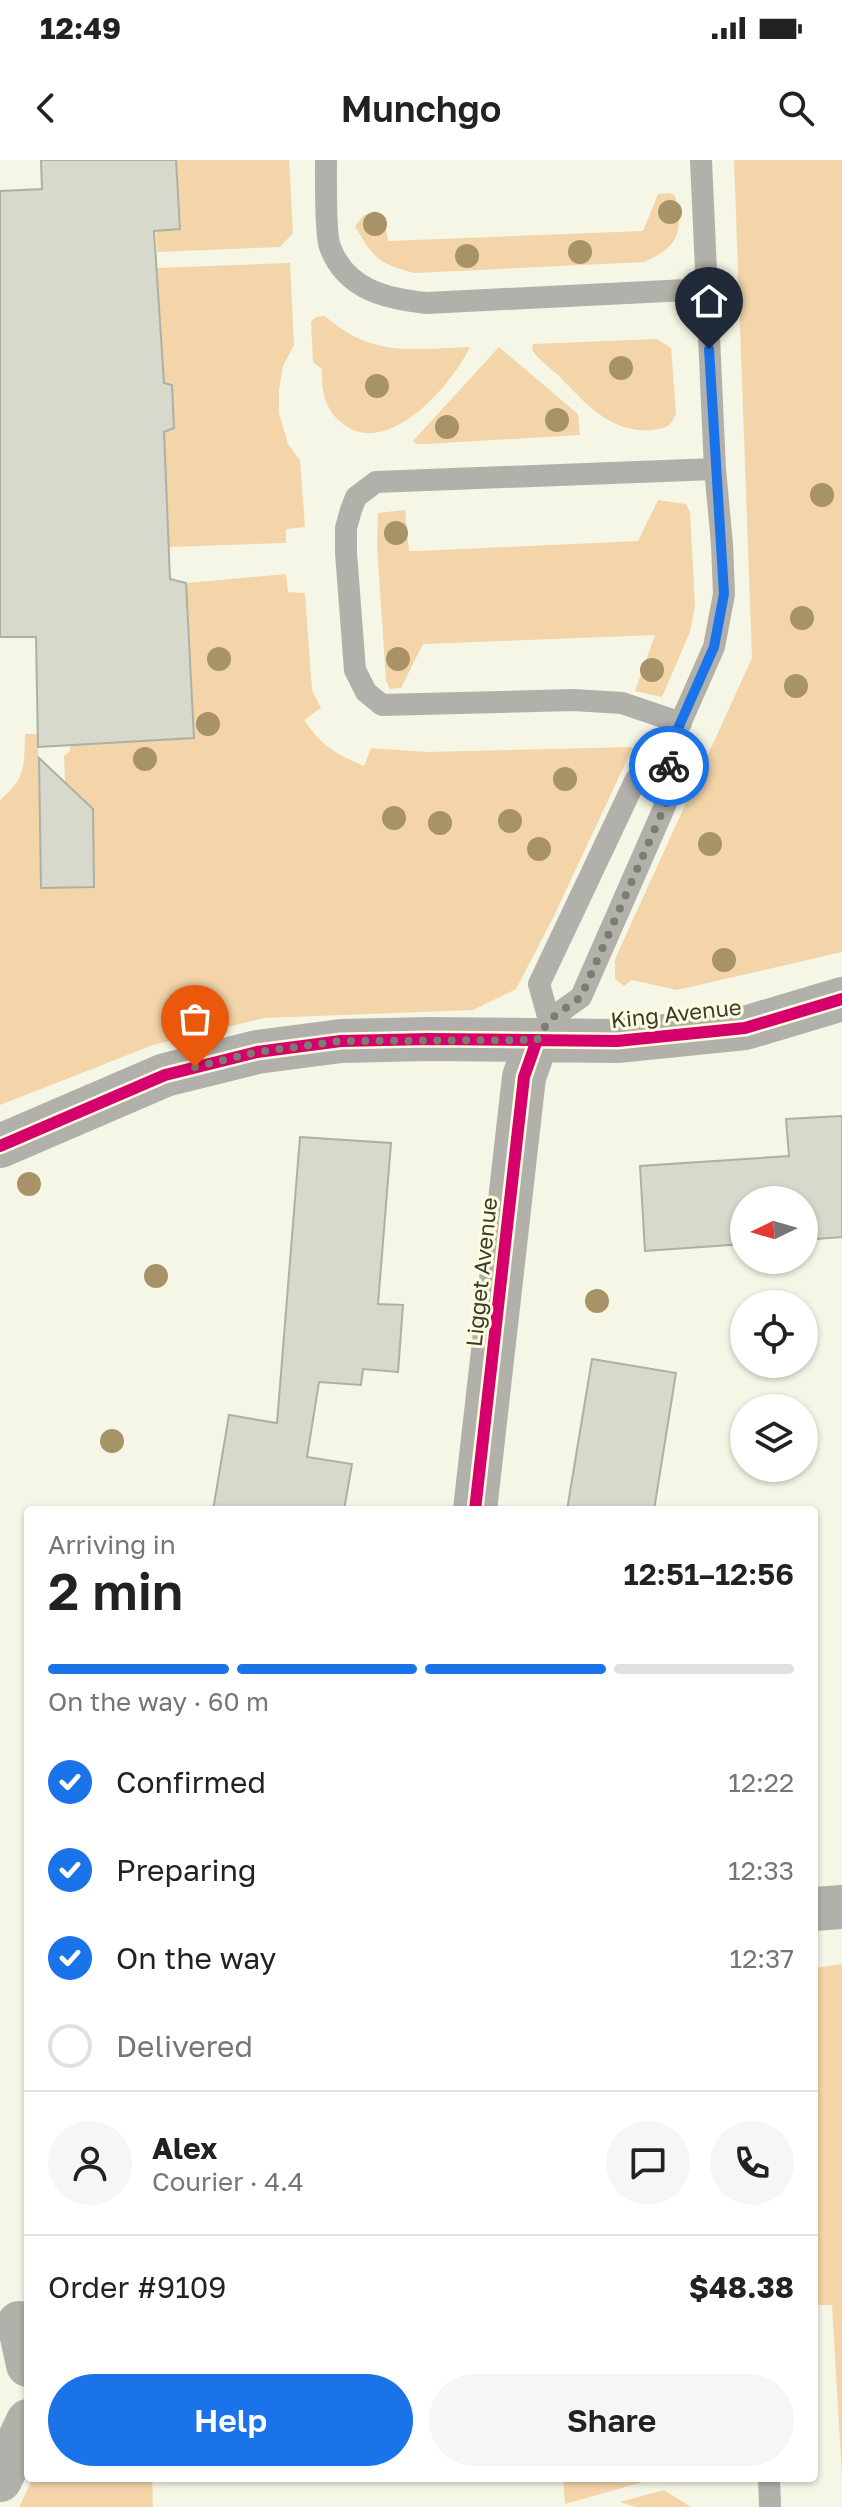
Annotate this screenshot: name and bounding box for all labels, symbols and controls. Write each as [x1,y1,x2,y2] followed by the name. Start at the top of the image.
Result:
[40,10,121,46] text: 12:49
[24,86,68,130] icon: back
[774,86,818,130] icon: search
[341,87,501,130] text: Munchgo
[675,267,743,349] pin
[687,279,731,323] icon: home
[629,726,709,806] courier
[647,744,691,788] icon: bike
[161,985,229,1067] pin
[609,993,743,1033] street label: King Avenue
[173,997,217,1041] icon: bag
[730,1186,818,1274] north arrow
[730,1186,818,1482] map controls
[460,1196,502,1348] street label: Ligget Avenue
[730,1290,818,1378] button: locate
[730,1394,818,1482] button: layers
[48,1529,176,1560] text: Arriving in
[624,1556,794,1592] text: 12:51–12:56
[48,1559,183,1621] text: 2 min
[48,1686,269,1717] text: On the way · 60 m
[48,1760,92,1804] icon: check
[116,1764,266,1800] text: Confirmed
[728,1767,794,1798] text: 12:22
[48,1848,92,1892] icon: check
[116,1852,257,1888] text: Preparing
[728,1855,794,1886] text: 12:33
[48,1936,92,1980] icon: check
[116,1940,276,1976] text: On the way
[730,1943,794,1974] text: 12:37
[116,2028,253,2064] text: Delivered
[48,2121,132,2205] button: person
[606,2121,690,2205] button: chat
[710,2121,794,2205] button: phone
[152,2130,217,2166] text: Alex
[152,2166,304,2197] text: Courier · 4.4
[48,2269,227,2305] text: Order #9109
[689,2269,794,2305] text: $48.38
[48,2374,413,2466] button: Help
[429,2374,794,2466] button: Share

